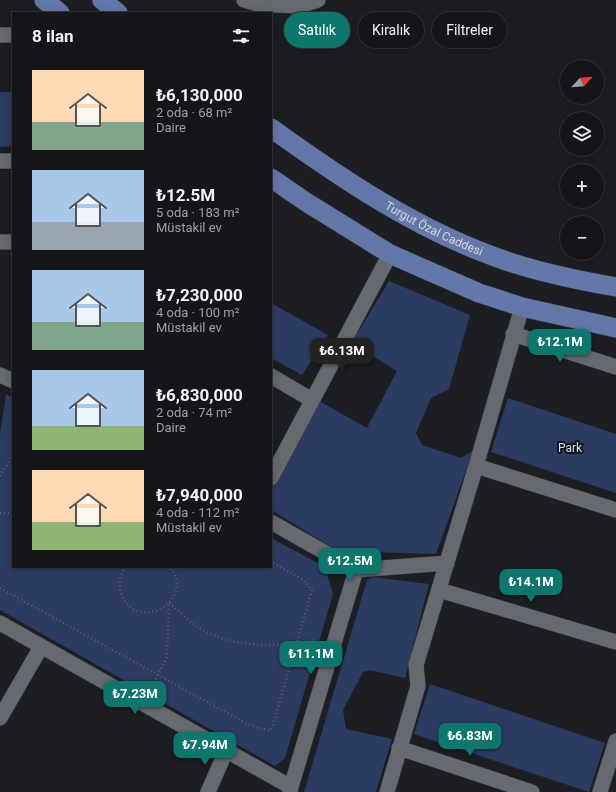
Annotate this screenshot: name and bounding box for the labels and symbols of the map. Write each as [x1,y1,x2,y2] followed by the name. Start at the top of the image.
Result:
[560,60,604,104] north arrow
[382,199,485,259] street label: Turgut Özal Caddesi
[527,329,593,363] pin: ₺12.1M
[309,338,375,372] pin: ₺6.13M
[558,441,583,455] park label: Park
[317,548,383,582] pin: ₺12.5M
[498,569,564,603] pin: ₺14.1M
[278,641,344,675] pin: ₺11.1M
[102,681,168,715] pin: ₺7.23M
[437,723,503,757] pin: ₺6.83M
[172,732,238,766] pin: ₺7.94M

